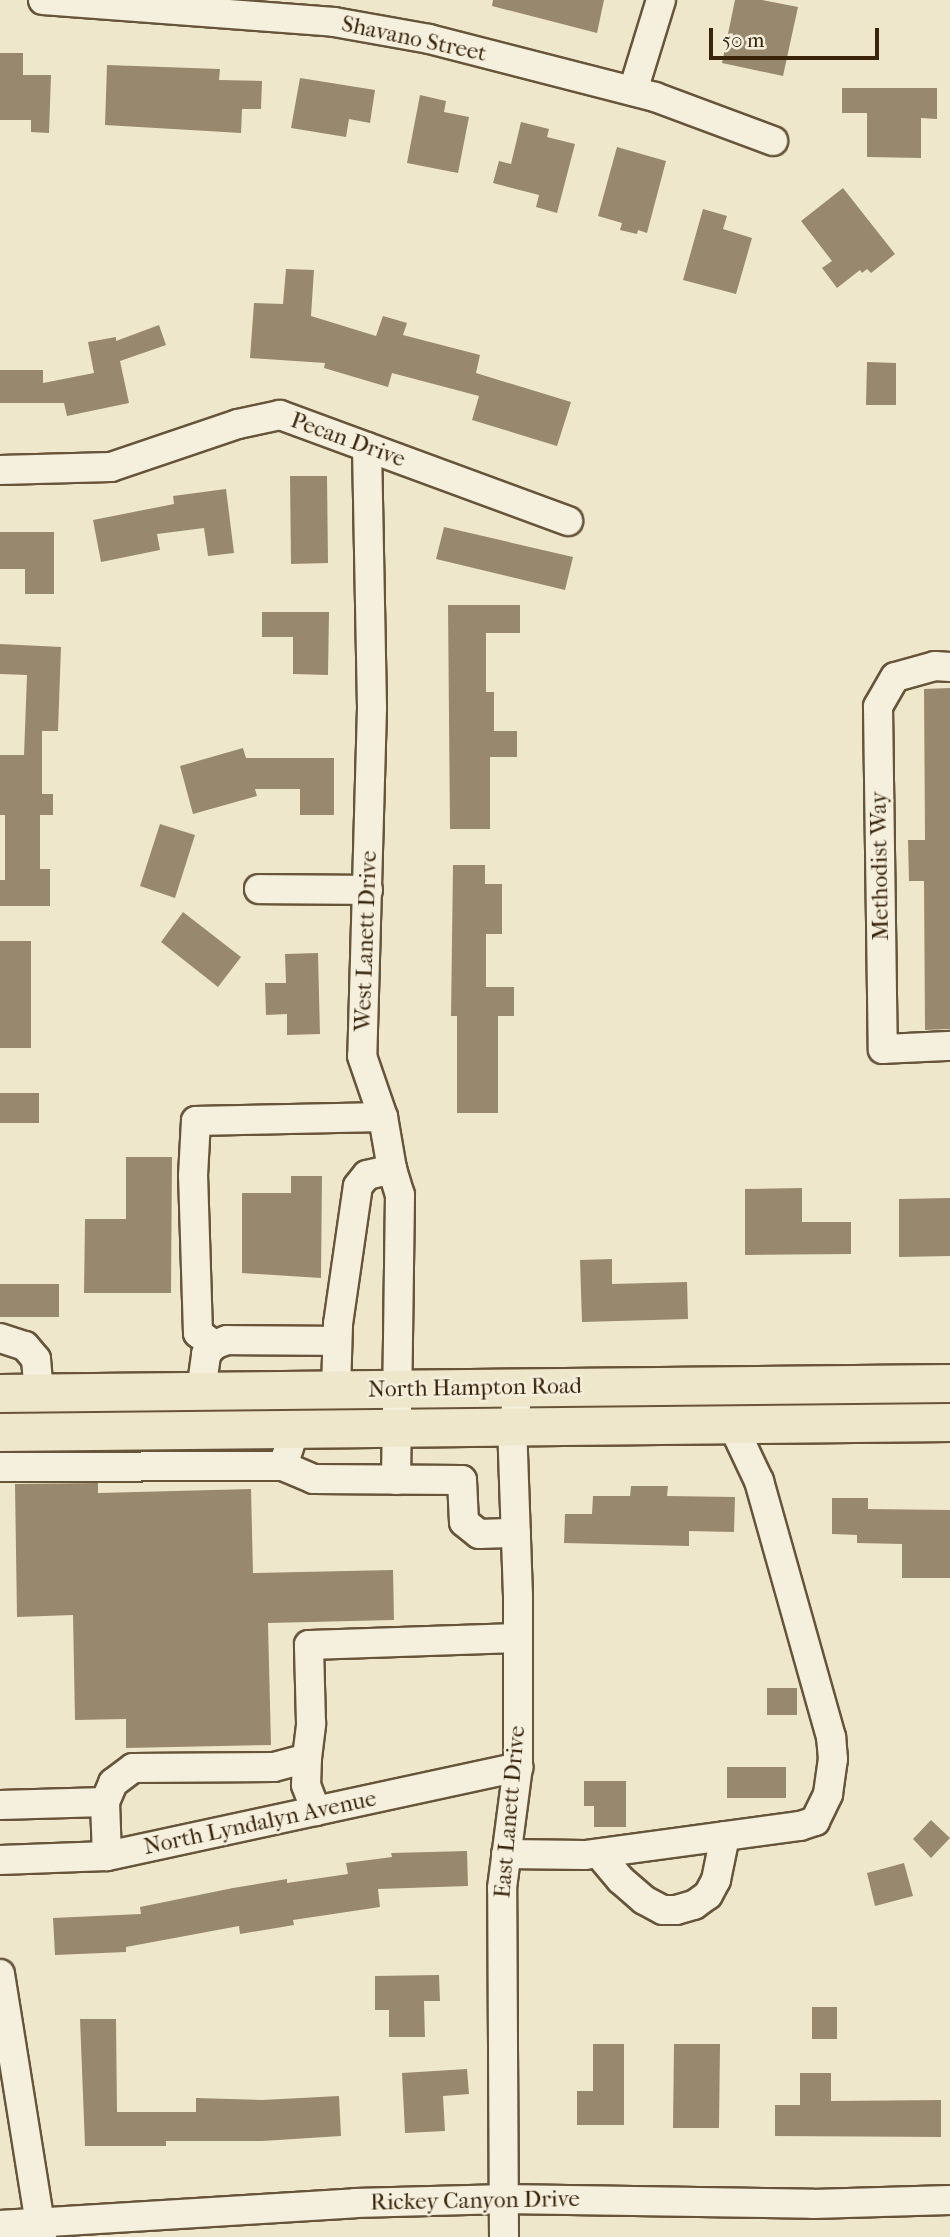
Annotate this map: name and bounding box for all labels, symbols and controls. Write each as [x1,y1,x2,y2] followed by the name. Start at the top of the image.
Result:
[339,10,489,68] street label: Shavano Street
[712,14,882,58] scale bar
[722,28,765,52] text: 50 m
[287,407,409,473] street label: Pecan Drive
[865,791,895,941] street label: Methodist Way
[349,850,383,1032] street label: West Lanett Drive
[368,1372,582,1404] street label: North Hampton Road
[489,1725,531,1899] street label: East Lanett Drive
[141,1785,379,1861] street label: North Lyndalyn Avenue
[370,2185,580,2217] street label: Rickey Canyon Drive

